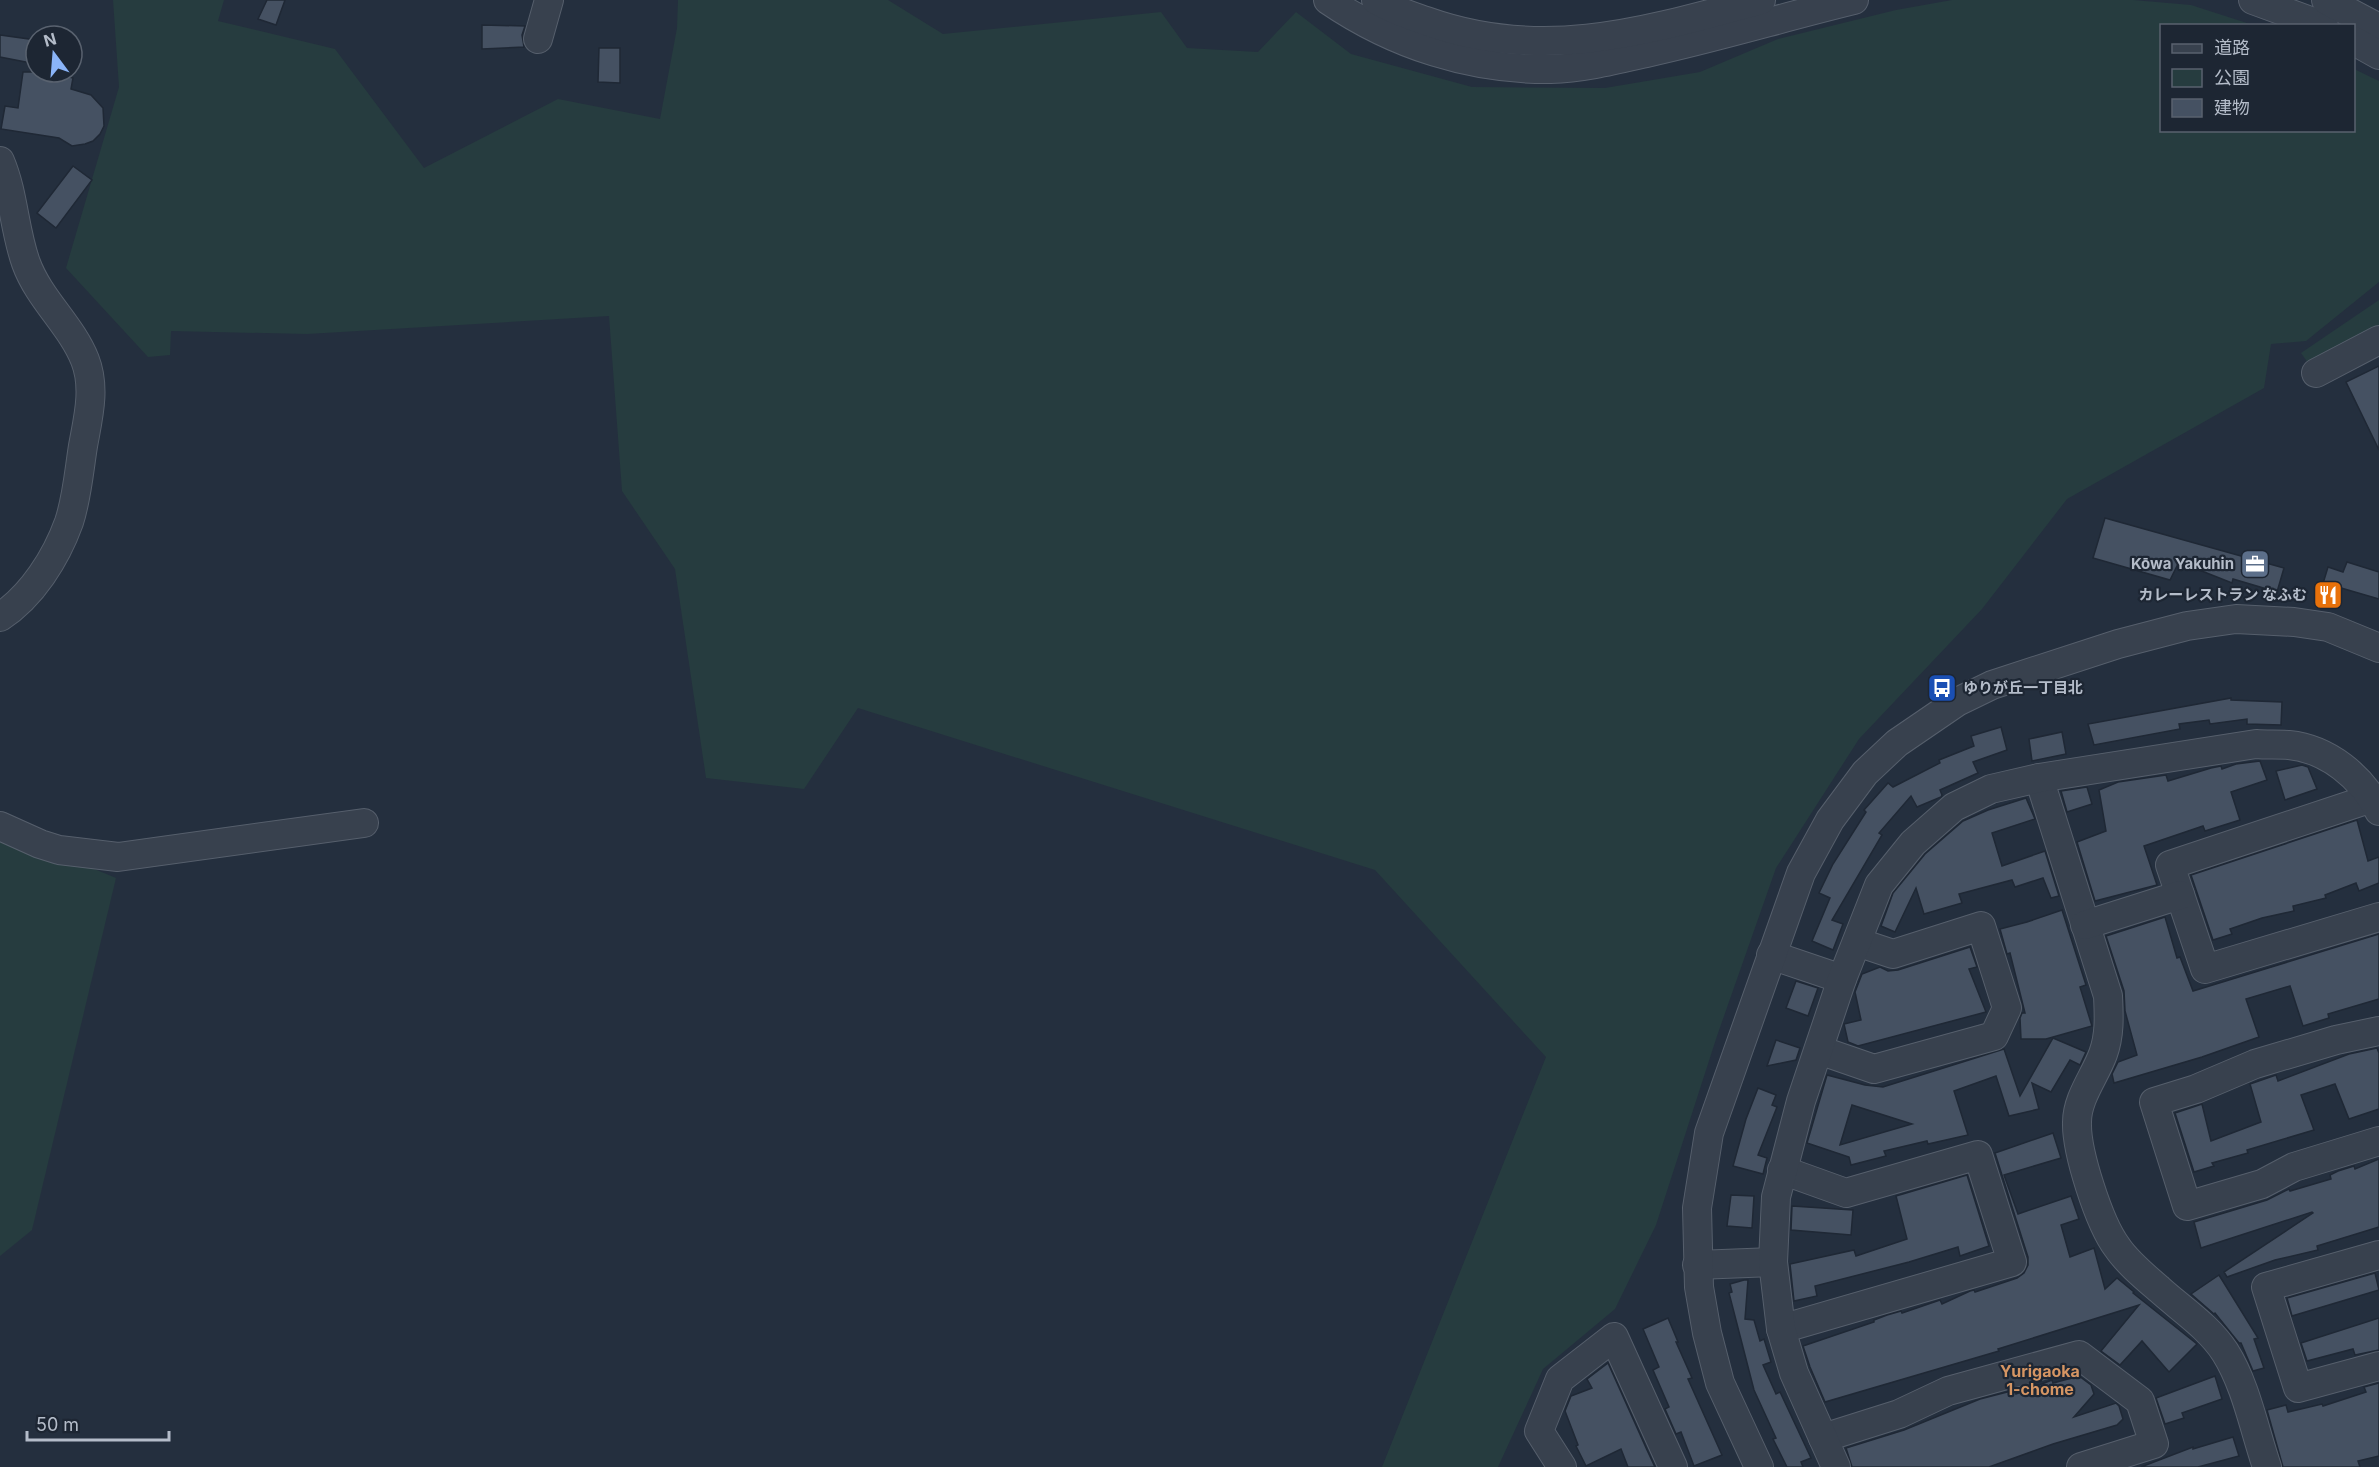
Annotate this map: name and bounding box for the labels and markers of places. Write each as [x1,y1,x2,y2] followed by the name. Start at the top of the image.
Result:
[2239,548,2271,580] office icon: Kōwa Yakuhin
[2131,554,2234,573] place label: Kōwa Yakuhin
[2312,579,2344,611] restaurant icon: カレーレストラン なふむ
[2138,585,2307,604] place label: カレーレストラン なふむ
[1926,672,1958,704] bus stop icon: ゆりが丘一丁目北
[1963,678,2083,697] place label: ゆりが丘一丁目北

